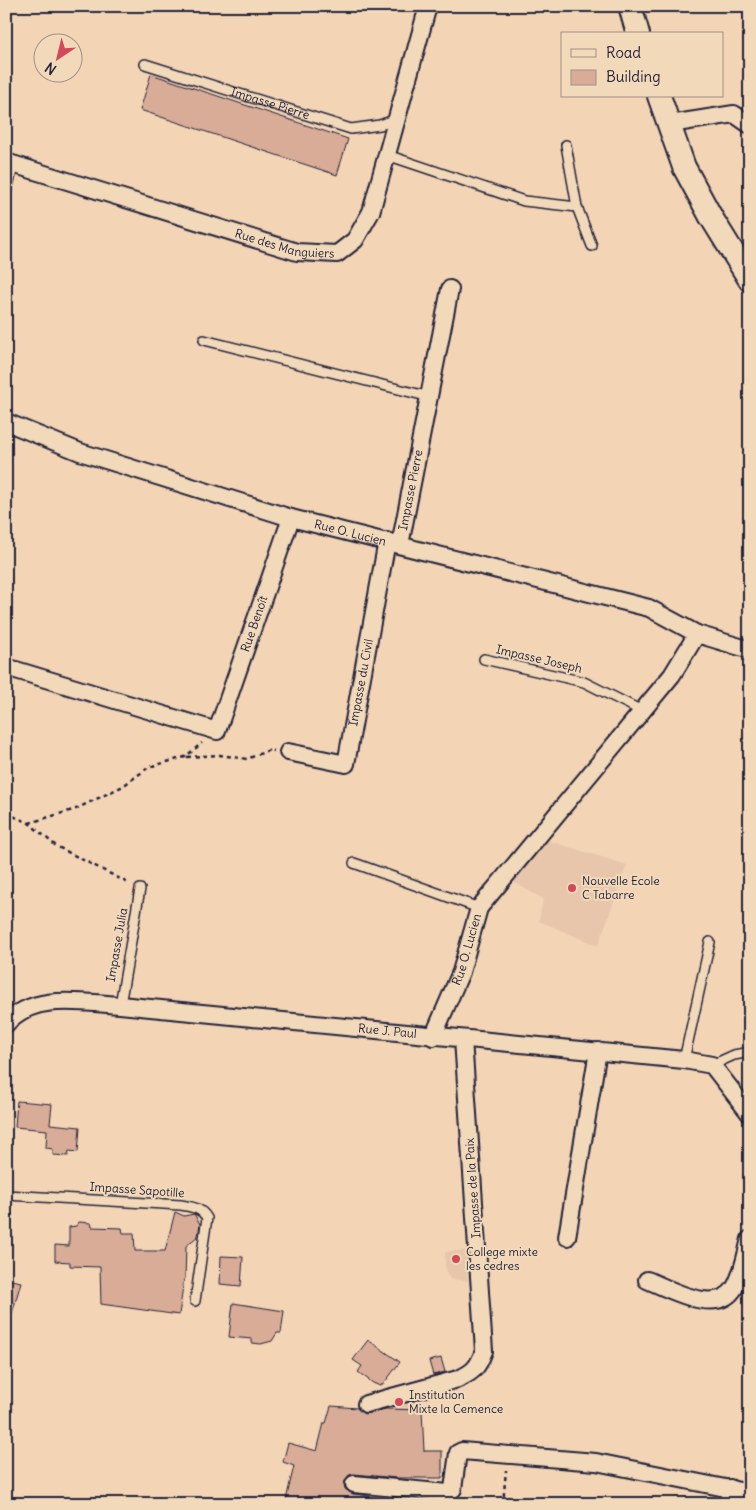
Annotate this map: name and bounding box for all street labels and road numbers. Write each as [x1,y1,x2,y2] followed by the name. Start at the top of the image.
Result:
[229,83,311,122] street label: Impasse Pierre
[233,225,335,261] street label: Rue des Manguiers
[395,448,425,532] street label: Impasse Pierre
[313,516,388,549] street label: Rue O. Lucien
[237,593,270,654] street label: Rue Benoît
[345,638,376,727] street label: Impasse du Civil
[494,641,584,676] street label: Impasse Joseph
[103,907,130,983] street label: Impasse Julia
[448,912,484,987] street label: Rue O. Lucien
[358,1020,417,1041] street label: Rue J. Paul
[462,1137,483,1239] street label: Impasse de la Paix
[89,1179,185,1200] street label: Impasse Sapotille

